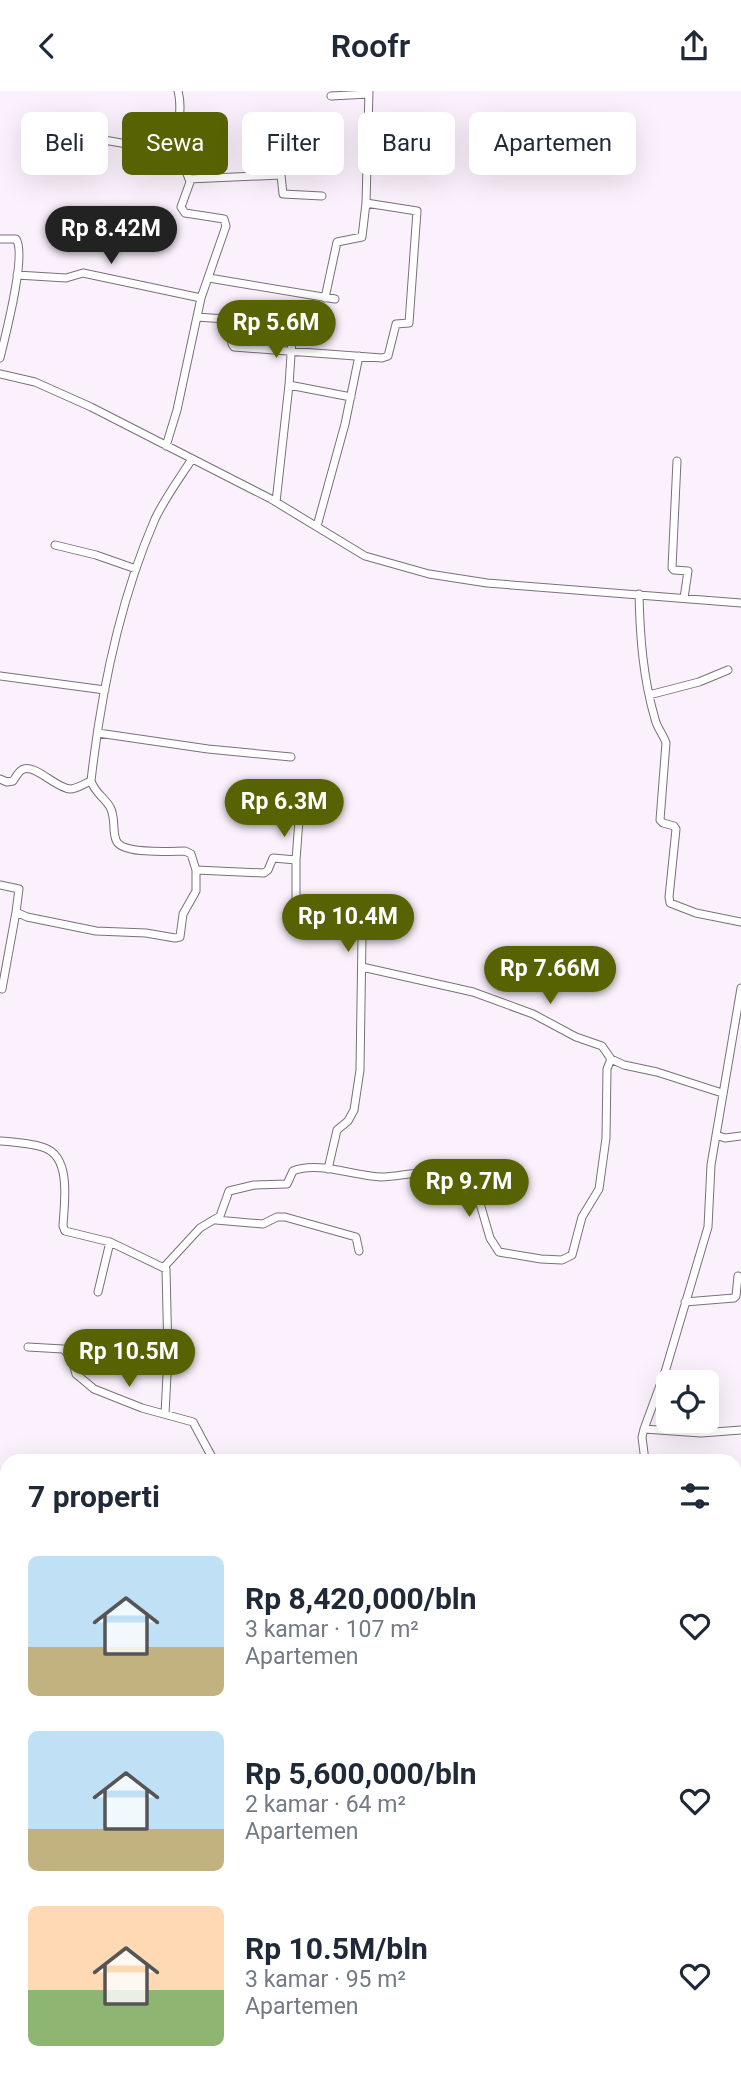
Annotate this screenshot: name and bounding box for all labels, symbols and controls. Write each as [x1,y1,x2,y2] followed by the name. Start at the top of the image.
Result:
[28,27,66,65] icon: back
[331,27,410,65] text: Roofr
[675,27,713,65] icon: share
[21,112,108,175] chip: Beli
[122,112,228,175] chip: Sewa
[242,112,344,175] chip: Filter
[358,112,455,175] chip: Baru
[469,112,636,175] chip: Apartemen
[39,207,183,266] pin: Rp 8.42M
[61,215,161,242] text: Rp 8.42M
[211,301,341,360] pin: Rp 5.6M
[233,309,319,336] text: Rp 5.6M
[219,779,349,839] pin: Rp 6.3M
[241,788,327,815] text: Rp 6.3M
[276,895,420,954] pin: Rp 10.4M
[298,903,398,930] text: Rp 10.4M
[478,947,622,1006] pin: Rp 7.66M
[500,955,600,982] text: Rp 7.66M
[404,1159,534,1219] pin: Rp 9.7M
[426,1168,512,1195] text: Rp 9.7M
[57,1329,201,1389] pin: Rp 10.5M
[79,1338,179,1365] text: Rp 10.5M
[656,1370,719,1433] map controls
[656,1370,719,1433] button: locate
[676,1477,714,1515] icon: filters
[28,1479,160,1514] text: 7 properti
[245,1581,477,1616] text: Rp 8,420,000/bln
[84,1584,168,1668] icon: home
[676,1607,714,1645] icon: heart
[245,1616,419,1643] text: 3 kamar · 107 m²
[245,1643,359,1670] text: Apartemen
[245,1756,477,1791] text: Rp 5,600,000/bln
[84,1759,168,1843] icon: home
[676,1782,714,1820] icon: heart
[245,1791,406,1818] text: 2 kamar · 64 m²
[245,1818,359,1845] text: Apartemen
[245,1931,428,1966] text: Rp 10.5M/bln
[84,1934,168,2018] icon: home
[676,1957,714,1995] icon: heart
[245,1966,406,1993] text: 3 kamar · 95 m²
[245,1993,359,2020] text: Apartemen

